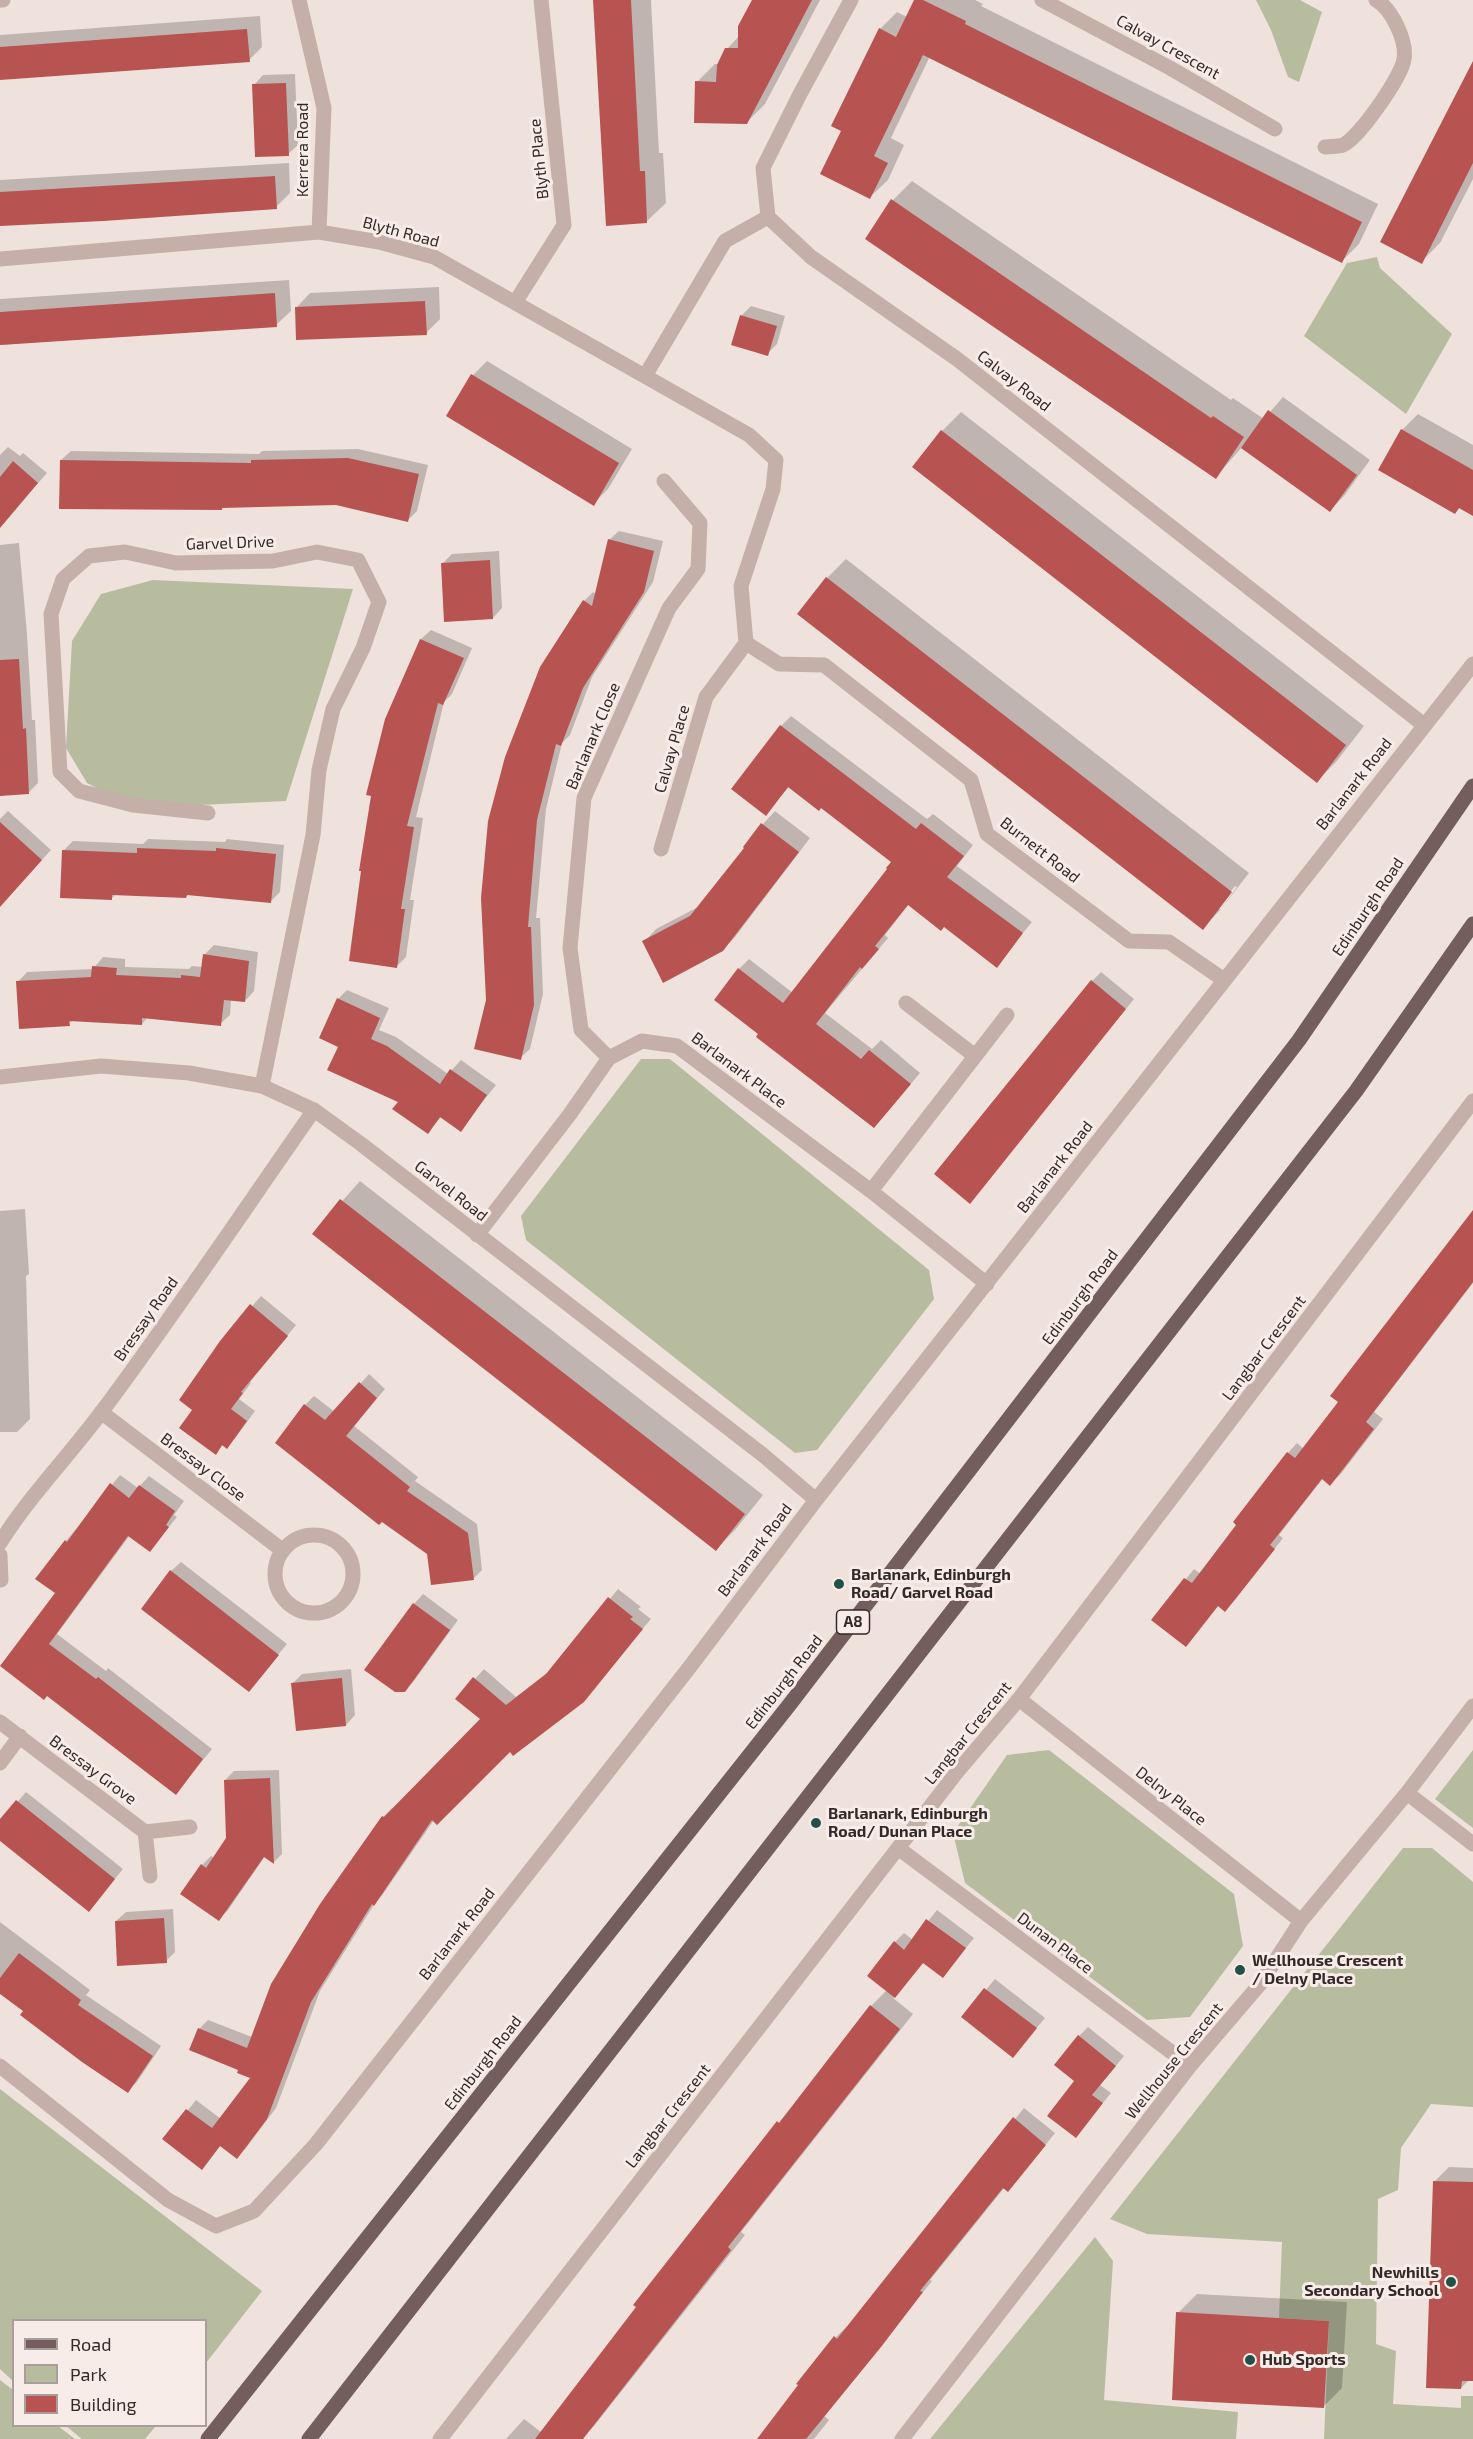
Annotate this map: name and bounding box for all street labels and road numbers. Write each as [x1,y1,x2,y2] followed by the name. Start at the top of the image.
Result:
[1113,11,1223,83] street label: Calvay Crescent
[293,103,313,197] street label: Kerrera Road
[525,118,553,200] street label: Blyth Place
[361,213,441,251] street label: Blyth Road
[973,346,1055,416] street label: Calvay Road
[185,532,275,554] street label: Garvel Drive
[562,680,624,792] street label: Barlanark Close
[650,703,694,795] street label: Calvay Place
[1312,734,1396,834] street label: Barlanark Road
[996,813,1084,887] street label: Burnett Road
[1328,854,1408,960] street label: Edinburgh Road
[688,1028,790,1112] street label: Barlanark Place
[1013,1117,1097,1217] street label: Barlanark Road
[411,1157,491,1225] street label: Garvel Road
[1038,1245,1122,1349] street label: Edinburgh Road
[110,1273,182,1365] street label: Bressay Road
[1218,1292,1310,1404] street label: Langbar Crescent
[157,1429,249,1505] street label: Bressay Close
[714,1500,796,1600] street label: Barlanark Road
[836,1610,870,1634] road number: A8
[741,1631,827,1733] street label: Edinburgh Road
[921,1678,1015,1788] street label: Langbar Crescent
[46,1731,140,1809] street label: Bressay Grove
[1132,1762,1210,1830] street label: Delny Place
[415,1884,499,1984] street label: Barlanark Road
[1013,1908,1097,1978] street label: Dunan Place
[1121,1999,1227,2123] street label: Wellhouse Crescent
[440,2012,526,2114] street label: Edinburgh Road
[621,2060,715,2172] street label: Langbar Crescent

